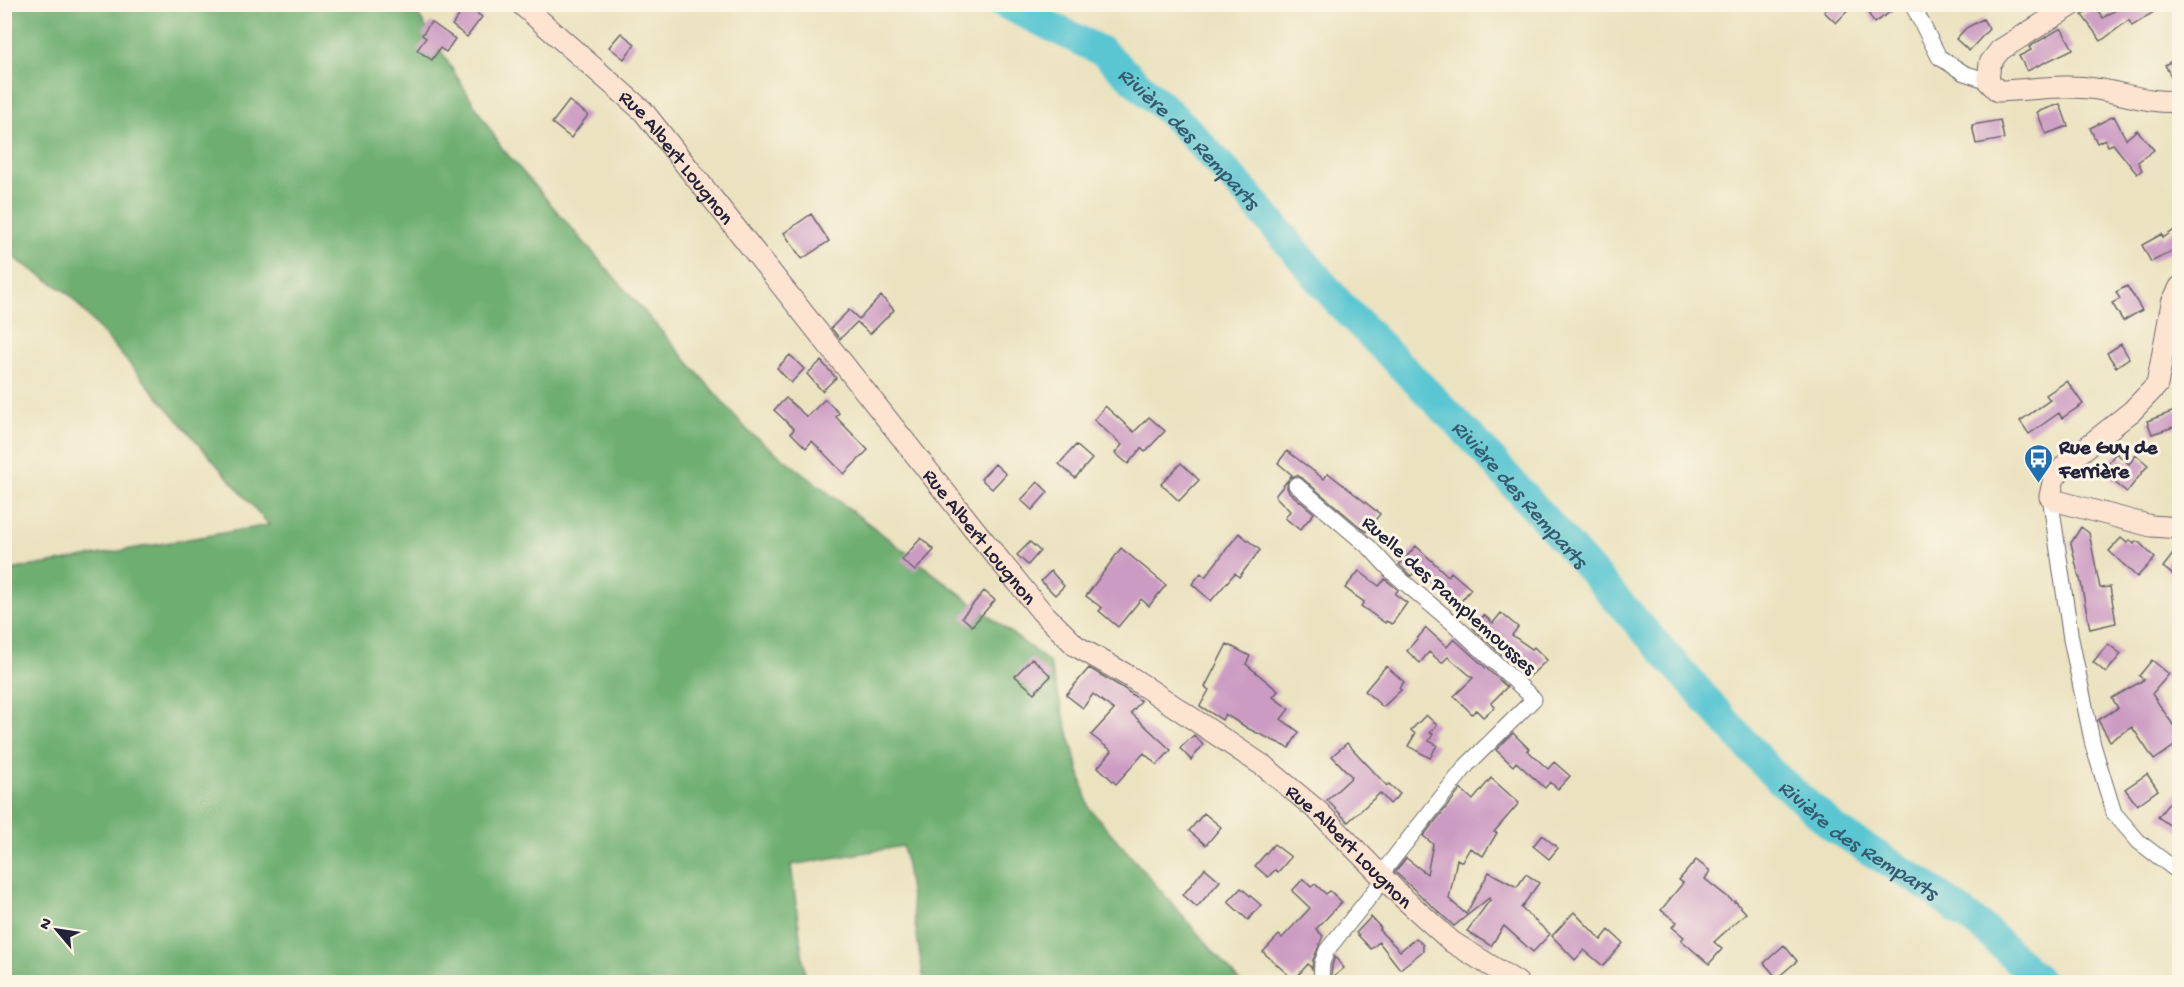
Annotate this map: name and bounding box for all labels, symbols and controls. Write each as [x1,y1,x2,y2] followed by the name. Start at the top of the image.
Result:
[1111,63,1265,218] water label: Rivière des Remparts
[612,86,737,231] street label: Rue Albert Lougnon
[1444,416,1593,576] water label: Rivière des Remparts
[2058,437,2158,486] place label: Rue Guy de Ferrière
[2022,442,2054,484] bus stop icon: Rue Guy de Ferrière
[915,465,1040,612] street label: Rue Albert Lougnon
[1355,512,1541,682] street label: Ruelle des Pamplemousses
[1772,776,1944,909] water label: Rivière des Remparts
[1279,780,1416,916] street label: Rue Albert Lougnon
[27,900,87,960] north arrow
[36,915,58,934] text: N

